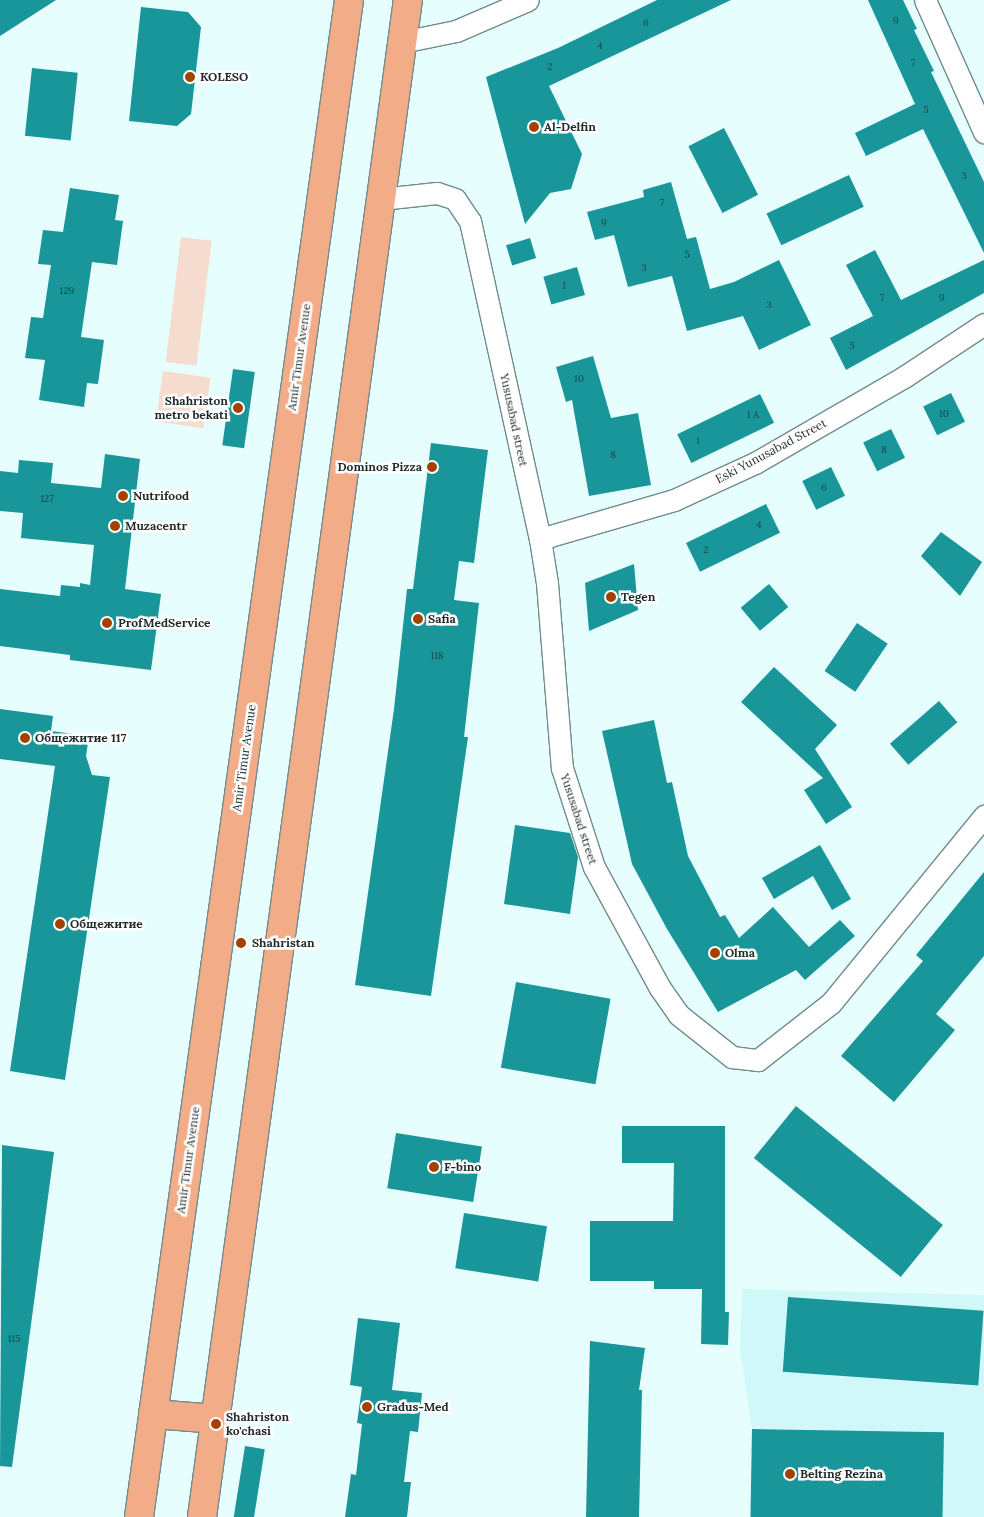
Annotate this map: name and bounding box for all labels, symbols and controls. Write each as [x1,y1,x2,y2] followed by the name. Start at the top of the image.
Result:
[893,15,899,27] house number: 9
[643,17,649,29] house number: 6
[597,40,603,52] house number: 4
[911,57,915,69] house number: 7
[547,61,553,73] house number: 2
[200,70,248,84] place label: KOLESO
[184,71,196,83] marker: KOLESO
[923,104,929,116] house number: 5
[544,120,596,134] place label: Al-Delfin
[528,121,540,133] marker: Al-Delfin
[961,170,967,182] house number: 3
[660,197,664,209] house number: 7
[601,217,607,229] house number: 9
[684,249,690,261] house number: 5
[641,262,647,274] house number: 3
[562,280,566,292] house number: 1
[60,285,74,297] house number: 129
[880,292,884,304] house number: 7
[939,292,945,304] house number: 9
[766,299,772,311] house number: 3
[284,303,314,411] street label: Amir Timur Avenue
[849,340,855,352] house number: 5
[497,372,531,468] street label: Yususabad street
[574,373,584,385] house number: 10
[154,394,228,422] place label: Shahriston metro bekati
[232,402,244,414] marker: Shahriston metro bekati
[939,408,949,420] house number: 10
[747,409,759,421] house number: 1 A
[713,416,829,486] street label: Eski Yunusabad Street
[696,435,700,447] house number: 1
[881,444,887,456] house number: 8
[610,449,616,461] house number: 8
[337,460,422,474] place label: Dominos Pizza
[426,461,438,473] marker: Dominos Pizza
[821,482,827,494] house number: 6
[133,489,189,503] place label: Nutrifood
[117,490,129,502] marker: Nutrifood
[40,493,54,505] house number: 127
[125,519,187,533] place label: Muzacentr
[756,519,762,531] house number: 4
[109,520,121,532] marker: Muzacentr
[703,544,709,556] house number: 2
[621,590,655,604] place label: Tegen
[605,591,617,603] marker: Tegen
[428,612,456,626] place label: Safia
[412,613,424,625] marker: Safia
[100,616,114,630] marker: ProfMedService
[118,616,211,630] place label: ProfMedService
[431,650,443,662] house number: 118
[229,704,259,812] street label: Amir Timur Avenue
[35,731,126,745] place label: Общежитие 117
[19,732,31,744] marker: Общежитие 117
[557,772,601,866] street label: Yususabad street
[70,917,143,931] place label: Общежитие
[54,918,66,930] marker: Общежитие
[234,936,248,950] marker: Shahristan
[252,936,315,950] place label: Shahristan
[725,946,755,960] place label: Olma
[709,947,721,959] marker: Olma
[173,1106,203,1214] street label: Amir Timur Avenue
[444,1160,481,1174] place label: F-bino
[428,1161,440,1173] marker: F-bino
[8,1333,20,1345] house number: 115
[377,1400,449,1414] place label: Gradus-Med
[361,1401,373,1413] marker: Gradus-Med
[226,1410,289,1438] place label: Shahriston ko'chasi
[210,1418,222,1430] marker: Shahriston ko'chasi
[800,1467,883,1481] place label: Belting Rezina
[784,1468,796,1480] marker: Belting Rezina

